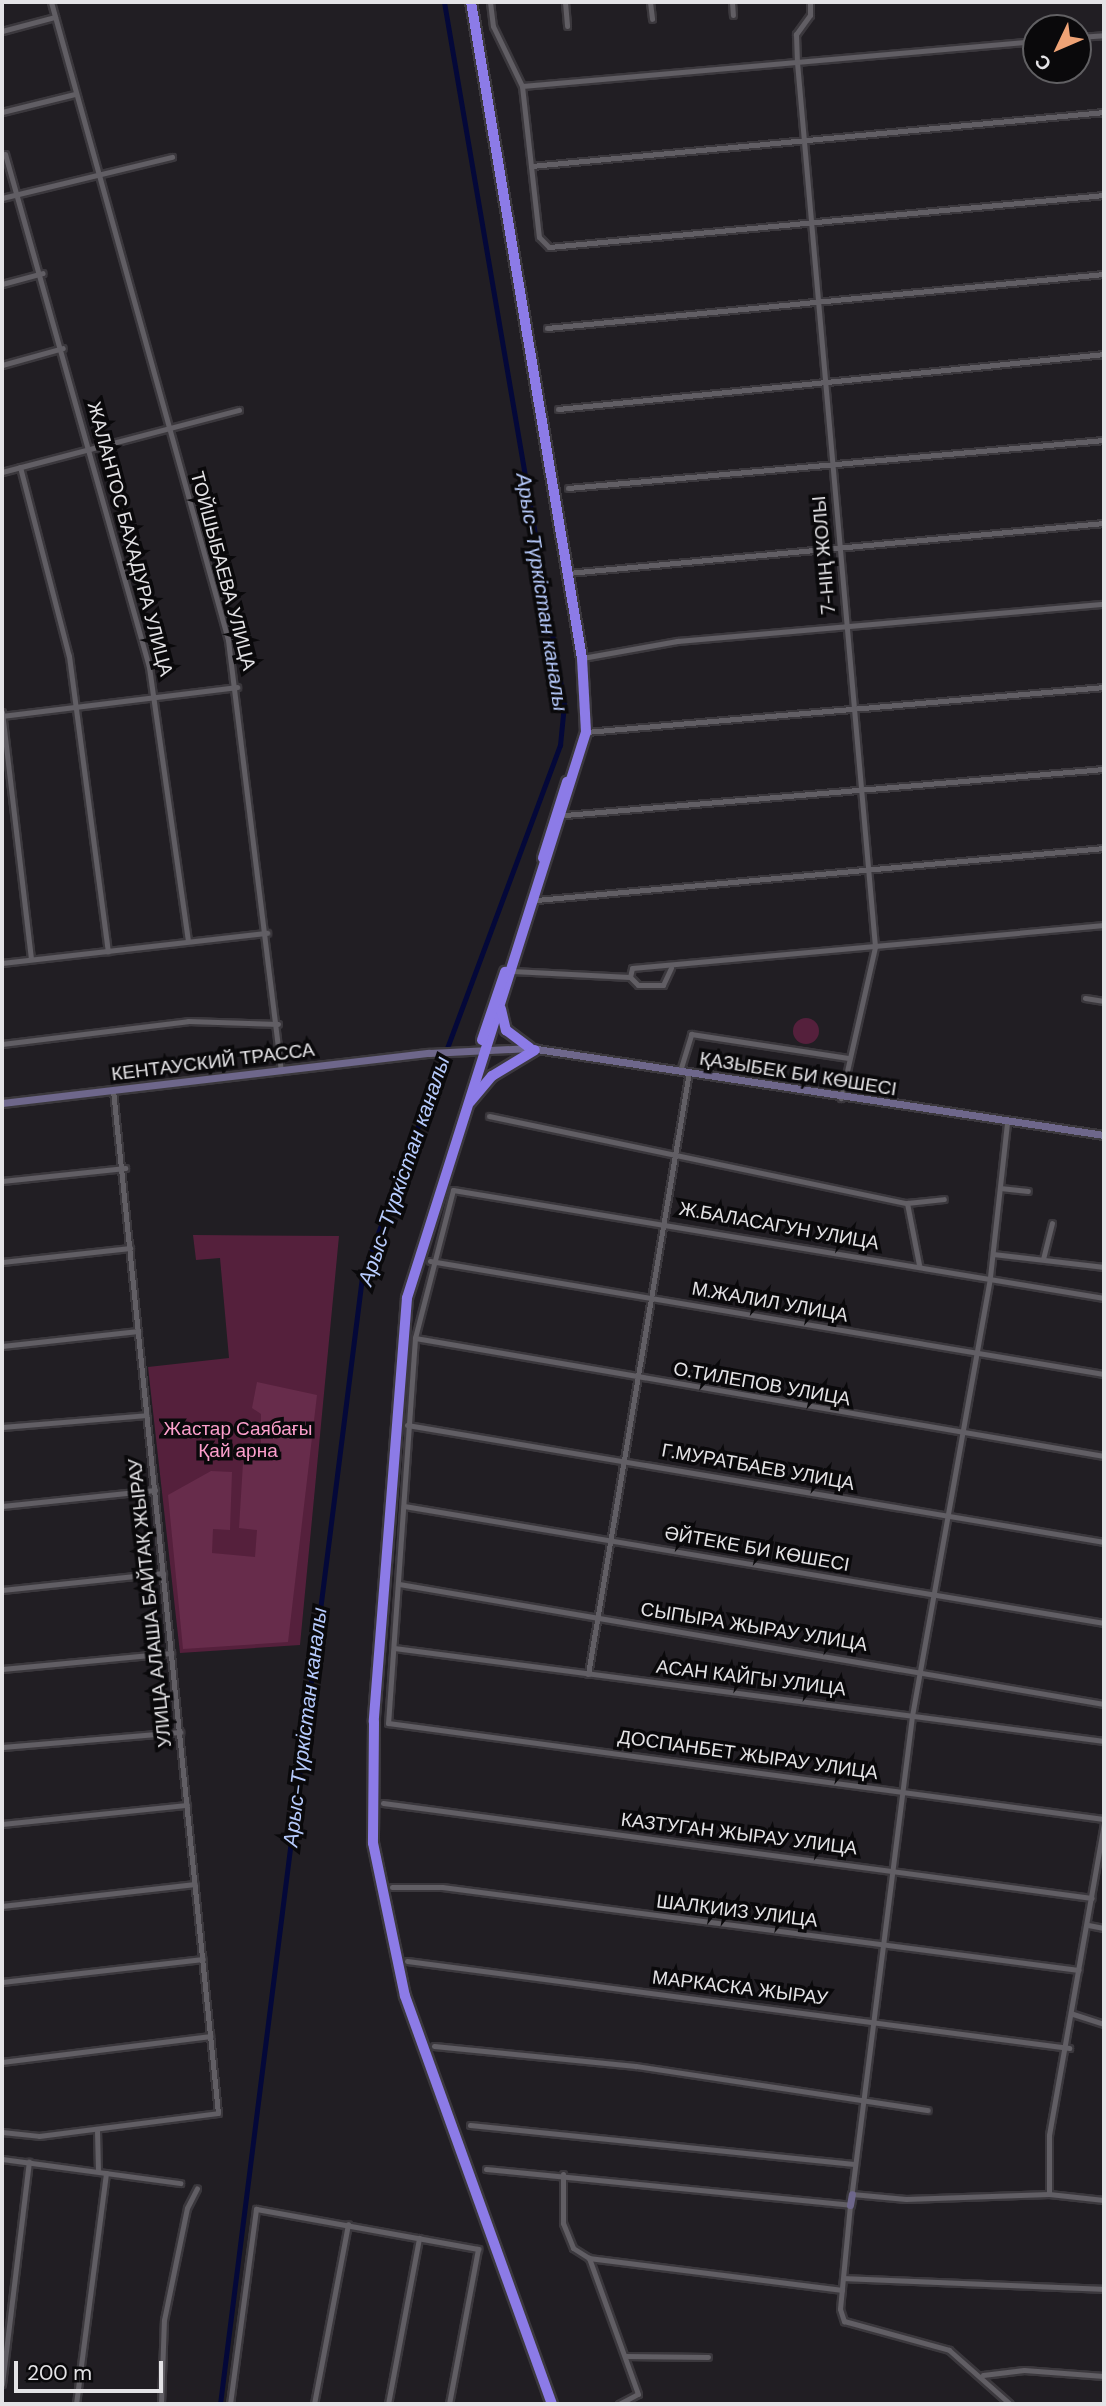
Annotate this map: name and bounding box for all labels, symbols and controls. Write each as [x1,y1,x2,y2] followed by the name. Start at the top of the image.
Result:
[1022,14,1092,84] north arrow
[1029,49,1057,76] text: С
[82,399,178,679] street label: ЖАЛАНТОС БАХАДУРА УЛИЦА
[185,469,261,673] street label: ТОЙШЫБАЕВА УЛИЦА
[511,471,573,713] water label: Арыс-Түркістан каналы
[807,495,841,615] street label: 7-НІҢ ЖОЛЫ
[110,1038,316,1086] street label: КЕНТАУСКИЙ ТРАССА
[698,1047,898,1101] street label: ҚАЗЫБЕК БИ КӨШЕСІ
[353,1053,455,1289] water label: Арыс-Түркістан каналы
[677,1197,881,1255] street label: Ж.БАЛАСАГУН УЛИЦА
[690,1277,850,1327] street label: М.ЖАЛИЛ УЛИЦА
[672,1357,852,1411] street label: О.ТИЛЕПОВ УЛИЦА
[164,1418,312,1462] park label: Жастар Саябағы Қай арна
[660,1439,856,1495] street label: Г.МУРАТБАЕВ УЛИЦА
[123,1457,177,1749] street label: УЛИЦА АЛАША БАЙТАҚ ЖЫРАУ
[663,1522,851,1576] street label: ӘЙТЕКЕ БИ КӨШЕСІ
[639,1598,869,1656] street label: СЫПЫРА ЖЫРАУ УЛИЦА
[278,1606,332,1848] water label: Арыс-Түркістан каналы
[655,1655,847,1701] street label: АСАН КАЙГЫ УЛИЦА
[617,1725,879,1785] street label: ДОСПАНБЕТ ЖЫРАУ УЛИЦА
[620,1808,858,1860] street label: КАЗТУГАН ЖЫРАУ УЛИЦА
[655,1890,819,1932] street label: ШАЛКИИЗ УЛИЦА
[651,1966,829,2010] street label: МАРКАСКА ЖЫРАУ
[18,2346,166,2390] scale bar
[27,2359,92,2387] text: 200 m

